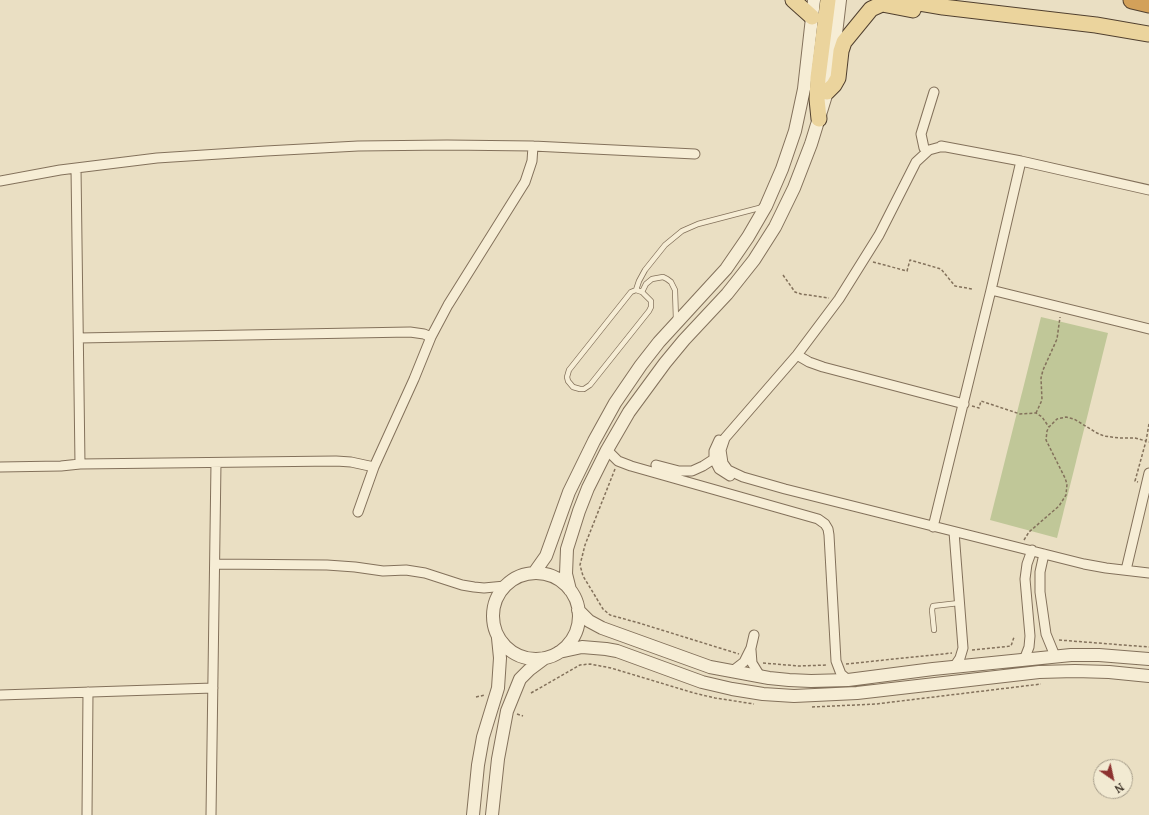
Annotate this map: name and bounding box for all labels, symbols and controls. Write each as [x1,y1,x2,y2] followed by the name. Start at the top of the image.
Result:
[1093,759,1133,799] north arrow
[1112,780,1127,796] text: N

